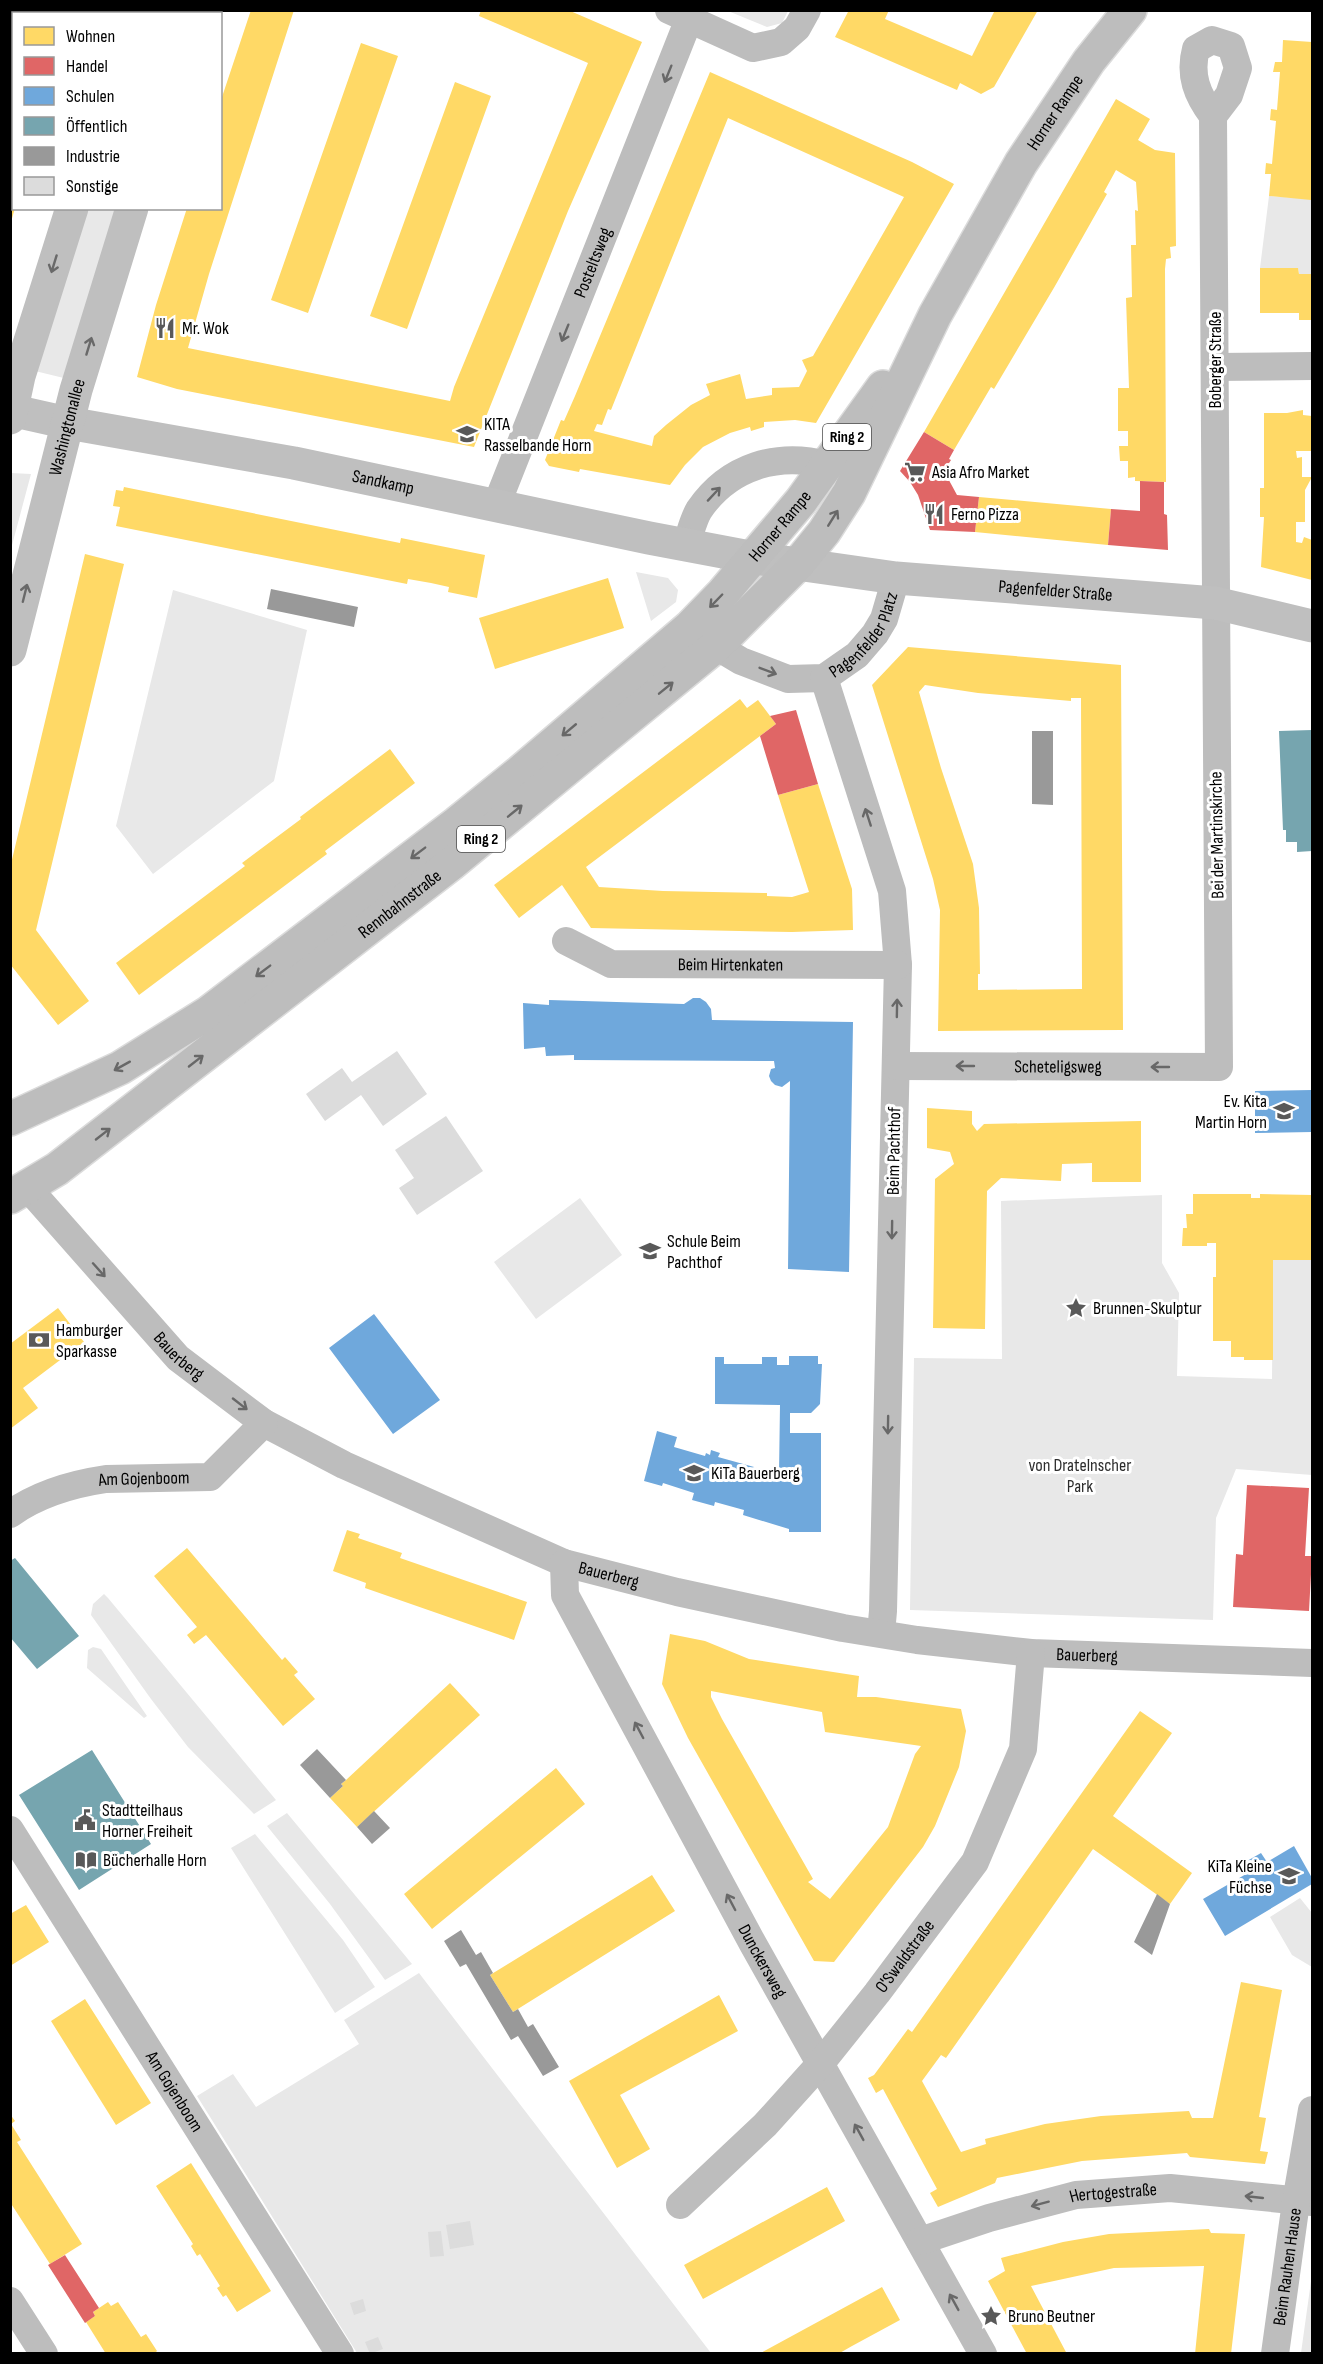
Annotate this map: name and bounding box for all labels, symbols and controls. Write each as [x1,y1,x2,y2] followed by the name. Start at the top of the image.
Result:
[12,12,222,210] legend
[66,26,115,47] text: Wohnen
[66,56,108,77] text: Handel
[661,64,672,82] one-way arrow
[1022,71,1087,154] street label: Horner Rampe
[66,86,114,107] text: Schulen
[66,116,127,137] text: Öffentlich
[66,146,120,167] text: Industrie
[66,176,119,197] text: Sonstige
[569,224,616,301] street label: Posteltsweg
[48,254,59,273] one-way arrow
[1205,311,1226,409] street label: Boberger Straße
[153,316,177,340] restaurant icon: Mr. Wok
[182,318,229,339] place label: Mr. Wok
[559,323,570,342] one-way arrow
[84,337,95,356] one-way arrow
[44,376,89,478] street label: Washingtonallee
[484,414,592,456] place label: KITA Rasselbande Horn
[455,422,479,446] school or university icon: KITA Rasselbande Horn
[823,424,871,450] road number: Ring 2
[903,460,927,484] supermarket icon: Asia Afro Market
[931,462,1030,483] place label: Asia Afro Market
[350,465,416,499] street label: Sandkamp
[744,486,816,566] street label: Horner Rampe
[706,487,721,502] one-way arrow
[922,502,946,526] restaurant icon: Ferno Pizza
[951,504,1019,525] place label: Ferno Pizza
[827,510,839,527] one-way arrow
[998,576,1113,605] street label: Pagenfelder Straße
[19,584,31,603] one-way arrow
[825,589,902,682] street label: Pagenfelder Platz
[708,594,723,609] one-way arrow
[758,666,777,677] one-way arrow
[658,681,674,694] one-way arrow
[562,723,577,737] one-way arrow
[1205,771,1229,899] street label: Bei der Martinskirche
[507,805,523,818] one-way arrow
[862,808,873,827] one-way arrow
[457,826,505,852] road number: Ring 2
[410,847,426,860] one-way arrow
[354,865,445,942] street label: Rennbahnstraße
[678,954,783,975] street label: Beim Hirtenkaten
[255,965,271,978] one-way arrow
[891,998,903,1018] one-way arrow
[188,1055,204,1068] one-way arrow
[1014,1056,1102,1077] street label: Scheteligsweg
[114,1061,132,1072] one-way arrow
[956,1061,976,1072] one-way arrow
[1151,1061,1171,1073] one-way arrow
[1195,1091,1267,1133] place label: Ev. Kita Martin Horn
[1272,1099,1296,1123] school or university icon: Ev. Kita Martin Horn
[883,1106,905,1195] street label: Beim Pachthof
[95,1127,111,1140] one-way arrow
[886,1219,898,1239] one-way arrow
[667,1231,741,1273] place label: Schule Beim Pachthof
[638,1239,662,1263] school or university icon: Schule Beim Pachthof
[92,1262,106,1277] one-way arrow
[1064,1296,1088,1320] place icon: Brunnen-Skulptur
[1093,1298,1202,1319] place label: Brunnen-Skulptur
[56,1320,123,1362] place label: Hamburger Sparkasse
[149,1327,208,1385] street label: Bauerberg
[27,1328,51,1352] bank icon: Hamburger Sparkasse
[231,1398,247,1411] one-way arrow
[882,1414,893,1434] one-way arrow
[1029,1455,1131,1497] park label: von Dratelnscher Park
[682,1461,706,1485] school or university icon: KiTa Bauerberg
[711,1463,800,1484] place label: KiTa Bauerberg
[96,1467,190,1491] street label: Am Gojenboom
[576,1557,641,1592] street label: Bauerberg
[1056,1643,1118,1667] street label: Bauerberg
[633,1722,645,1739] one-way arrow
[102,1800,193,1842] place label: Stadtteilhaus Horner Freiheit
[73,1808,97,1832] public building icon: Stadtteilhaus Horner Freiheit
[74,1848,98,1872] library icon: Bücherhalle Horn
[103,1850,207,1871] place label: Bücherhalle Horn
[1207,1856,1272,1898] place label: KiTa Kleine Füchse
[1277,1864,1301,1888] school or university icon: KiTa Kleine Füchse
[725,1894,737,1911] one-way arrow
[871,1915,939,1997] street label: O'Swaldstraße
[734,1921,792,2002] street label: Dunckersweg
[141,2046,208,2136] street label: Am Gojenboom
[853,2124,865,2141] one-way arrow
[1067,2179,1158,2207] street label: Hertogestraße
[1245,2191,1265,2202] one-way arrow
[1031,2199,1050,2210] one-way arrow
[1269,2207,1306,2327] street label: Beim Rauhen Hause
[948,2294,959,2312] one-way arrow
[979,2304,1003,2328] place icon: Bruno Beutner
[1008,2306,1095,2327] place label: Bruno Beutner

